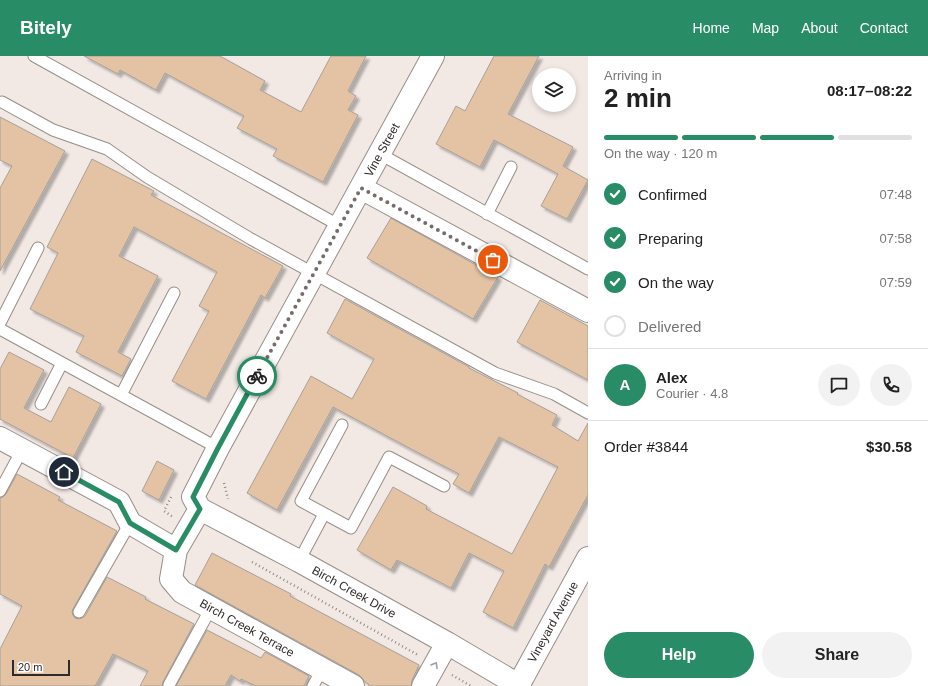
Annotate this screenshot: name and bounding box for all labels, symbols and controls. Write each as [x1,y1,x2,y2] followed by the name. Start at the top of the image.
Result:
[20,17,72,38] text: Bitely
[693,20,730,36] text: Home
[752,20,779,36] text: Map
[801,20,838,36] text: About
[860,20,908,36] text: Contact
[532,68,576,112] map controls
[532,68,576,112] button: layers
[604,68,662,83] text: Arriving in
[827,82,912,99] text: 08:17–08:22
[604,83,672,113] text: 2 min
[362,120,403,179] street label: Vine Street
[604,146,717,161] text: On the way · 120 m
[604,183,626,205] icon: check
[638,186,707,203] text: Confirmed
[879,187,912,202] text: 07:48
[604,227,626,249] icon: check
[638,230,703,247] text: Preparing
[879,231,912,246] text: 07:58
[476,243,510,277] pin
[482,249,504,271] icon: bag
[604,271,626,293] icon: check
[638,274,714,291] text: On the way
[879,275,912,290] text: 07:59
[638,318,701,335] text: Delivered
[237,356,277,396] courier
[818,364,860,406] button: chat
[870,364,912,406] button: phone
[246,365,268,387] icon: bike
[656,369,688,386] text: Alex
[620,376,630,393] text: A
[656,386,728,401] text: Courier · 4.8
[604,438,688,455] text: Order #3844
[866,438,912,455] text: $30.58
[47,455,81,489] pin
[53,461,75,483] icon: home
[309,563,399,621] street label: Birch Creek Drive
[525,579,581,665] street label: Vineyard Avenue
[197,596,297,660] street label: Birch Creek Terrace
[604,632,754,678] button: Help
[762,632,912,678] button: Share
[12,658,70,677] scale bar
[18,661,42,673] text: 20 m
[431,662,438,669] one-way arrow

